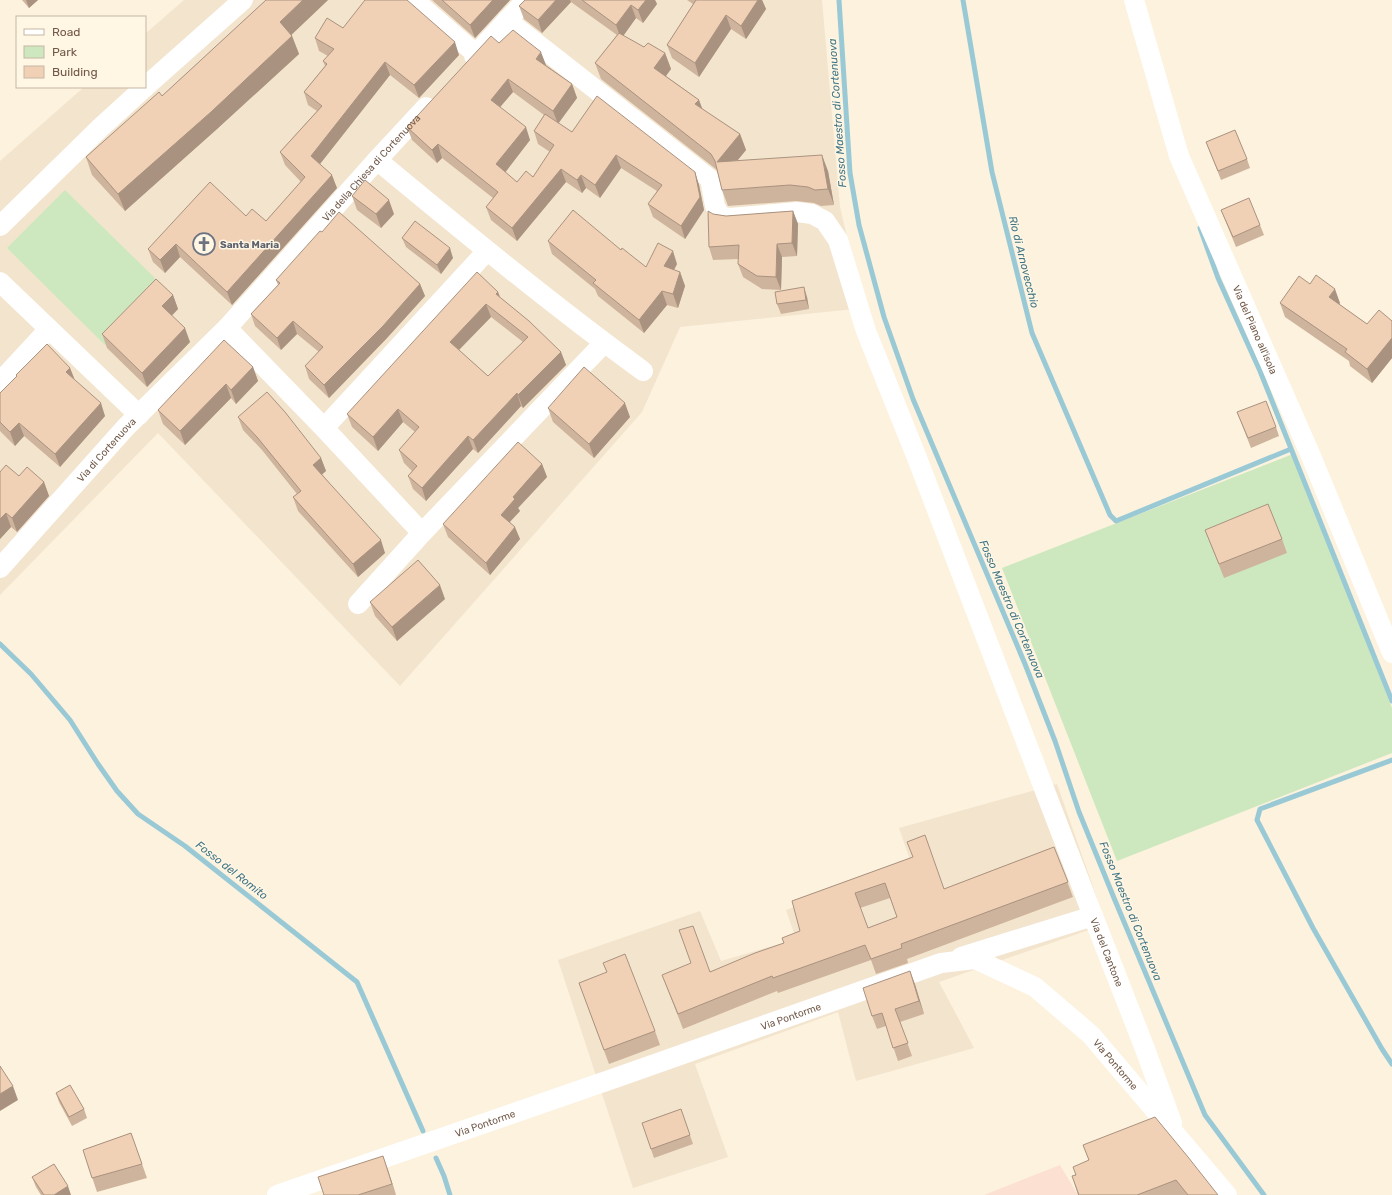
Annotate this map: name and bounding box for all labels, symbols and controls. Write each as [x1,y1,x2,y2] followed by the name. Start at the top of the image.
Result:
[16,16,146,88] legend
[52,25,80,39] text: Road
[826,38,849,188] water label: Fosso Maestro di Cortenuova
[52,45,78,59] text: Park
[52,65,98,79] text: Building
[320,112,423,224] street label: Via della Chiesa di Cortenuova
[1006,215,1041,310] water label: Rio di Arnovecchio
[191,231,217,257] church icon: Santa Maria
[220,239,279,251] place label: Santa Maria
[1230,284,1279,376] street label: Via del Piano all'isola
[75,416,139,485] street label: Via di Cortenuova
[976,538,1047,681] water label: Fosso Maestro di Cortenuova
[193,838,270,902] water label: Fosso del Romito
[1097,840,1165,983] water label: Fosso Maestro di Cortenuova
[1087,916,1125,989] street label: Via del Cantone
[759,1001,823,1033] street label: Via Pontorme
[1090,1037,1140,1093] street label: Via Pontorme
[453,1108,517,1140] street label: Via Pontorme

